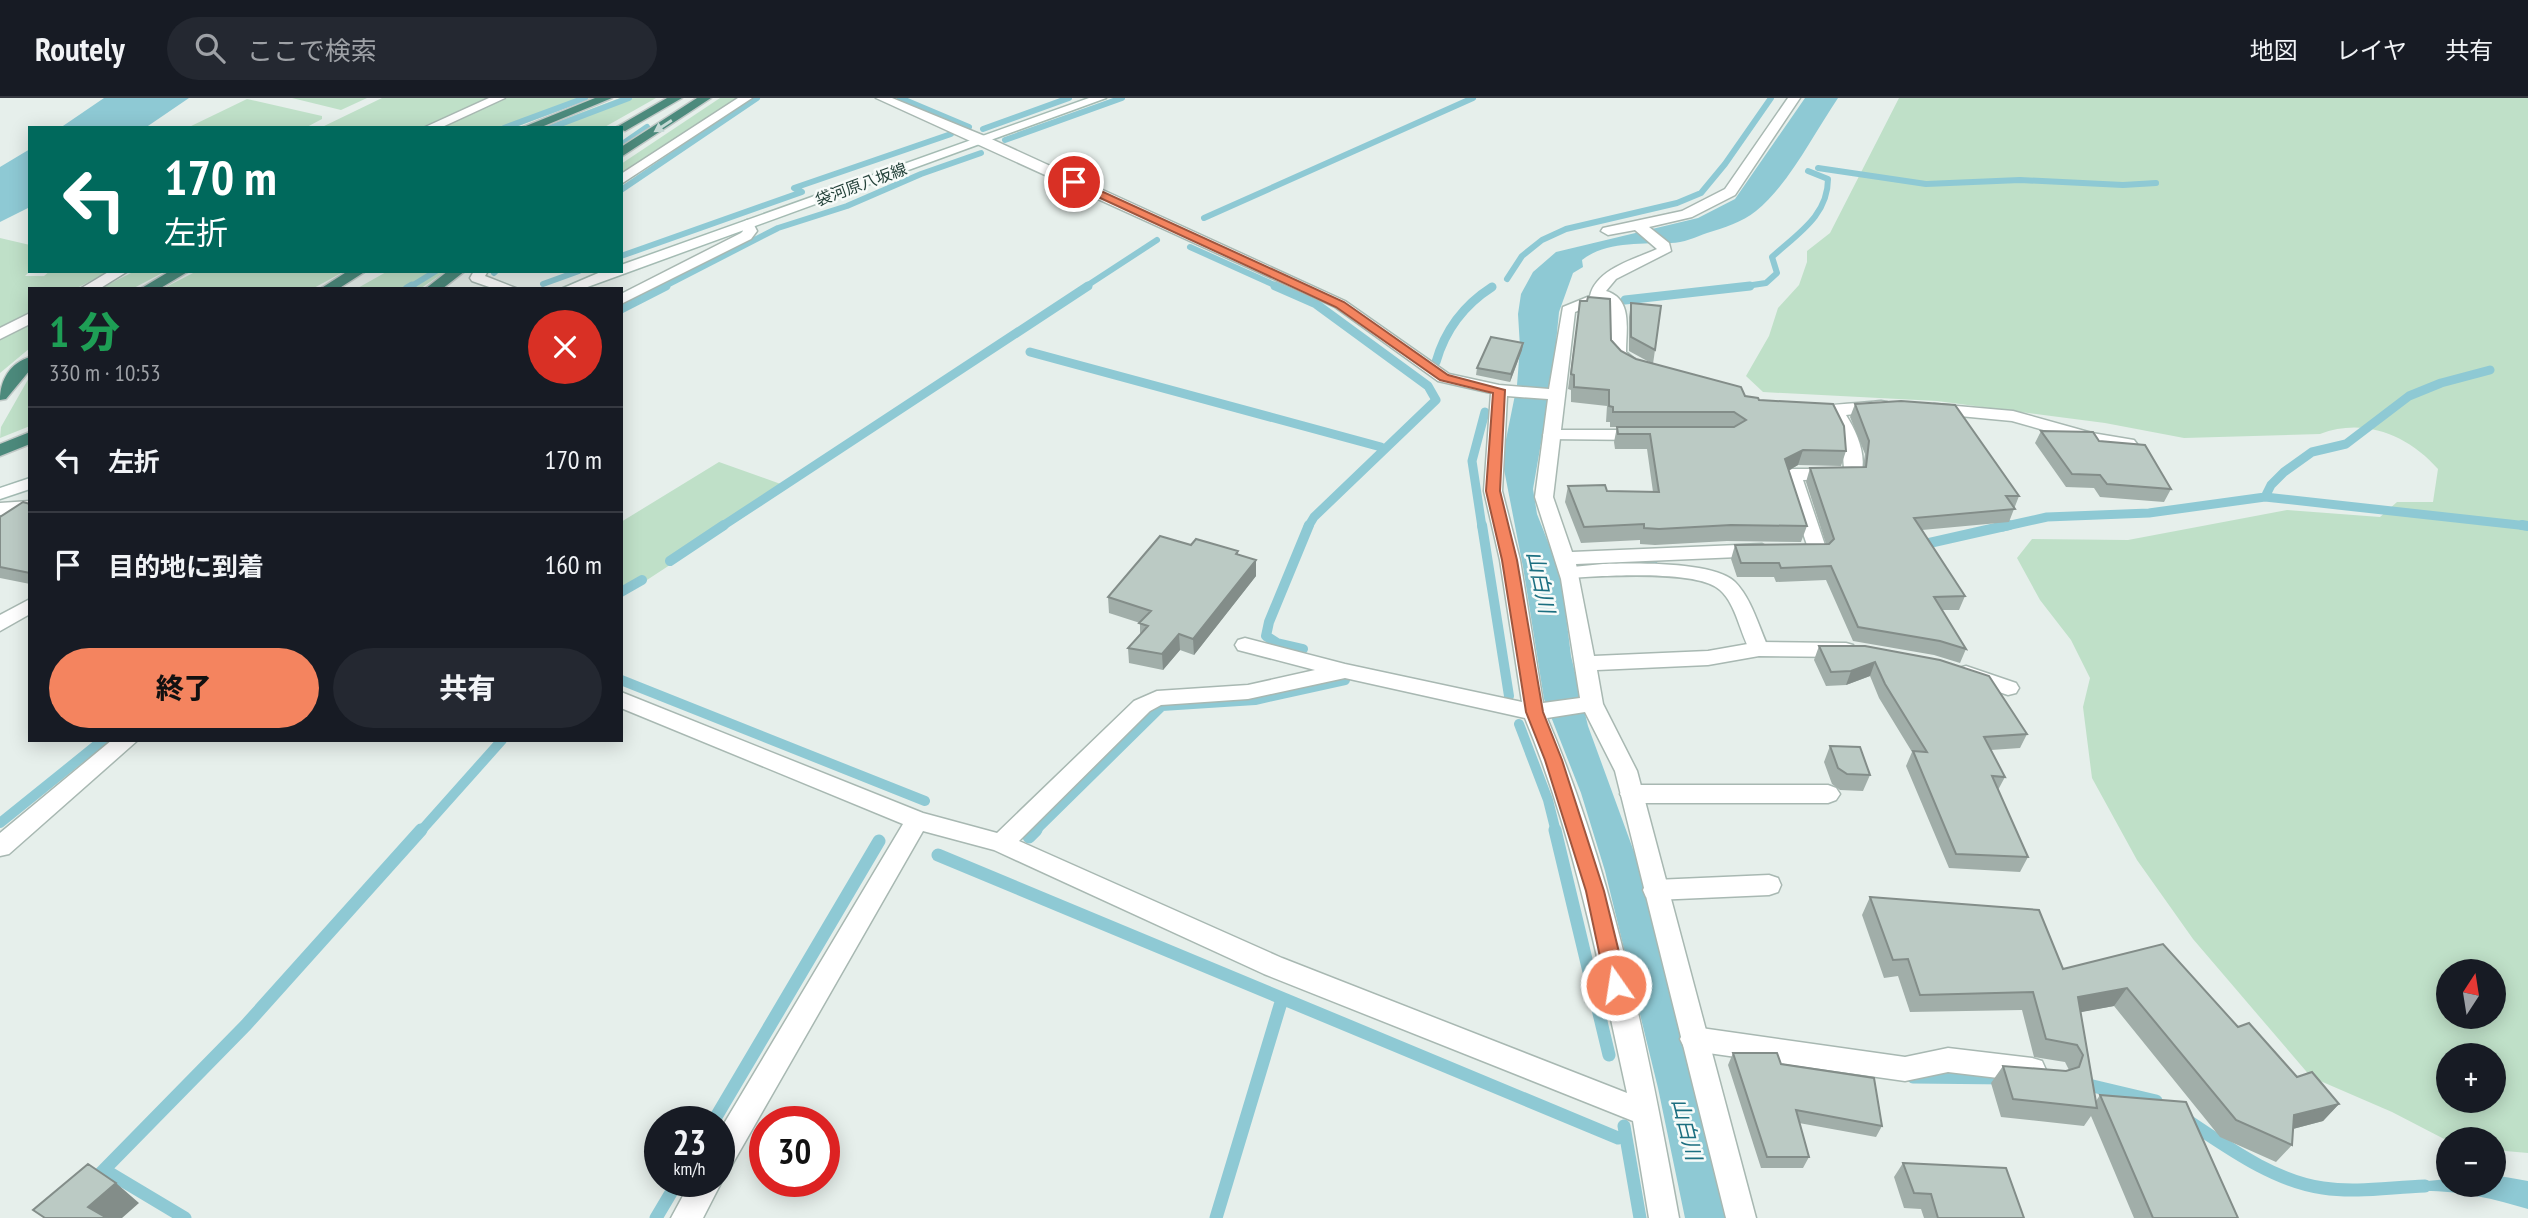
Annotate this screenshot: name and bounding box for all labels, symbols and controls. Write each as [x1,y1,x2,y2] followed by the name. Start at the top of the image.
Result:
[167,17,657,80] search box
[35,27,125,70] text: Routely
[191,29,229,67] icon: search
[247,34,377,67] text: ここで検索
[2250,35,2298,66] text: 地図
[2336,35,2407,66] text: レイヤ
[2445,35,2493,66] text: 共有
[653,119,673,132] one-way arrow
[164,145,277,209] text: 170 m
[1044,152,1104,212] pin
[49,154,140,245] icon: left
[812,158,910,210] street label: 袋河原八坂線
[1055,163,1093,201] icon: arrive
[164,211,228,253] text: 左折
[49,304,120,359] text: 1 分
[528,310,602,384] button: close
[49,358,161,387] text: 330 m · 10:53
[49,441,87,479] icon: left
[544,443,602,476] text: 170 m
[108,445,160,478] text: 左折
[49,546,87,584] icon: arrive
[544,548,602,581] text: 160 m
[1521,548,1561,618] water label: 山白川
[108,550,264,583] text: 目的地に到着
[49,648,319,728] button: 終了
[333,648,602,728] button: 共有
[1579,948,1653,1022] position arrow
[2436,959,2506,1029] north arrow
[2436,959,2506,1197] map controls
[2436,1043,2506,1113] button: +
[1666,1095,1708,1165] water label: 山白川
[749,1106,840,1197] speed limit sign: 30
[673,1119,706,1165] text: 23
[2436,1127,2506,1197] button: −
[674,1157,705,1180] text: km/h

